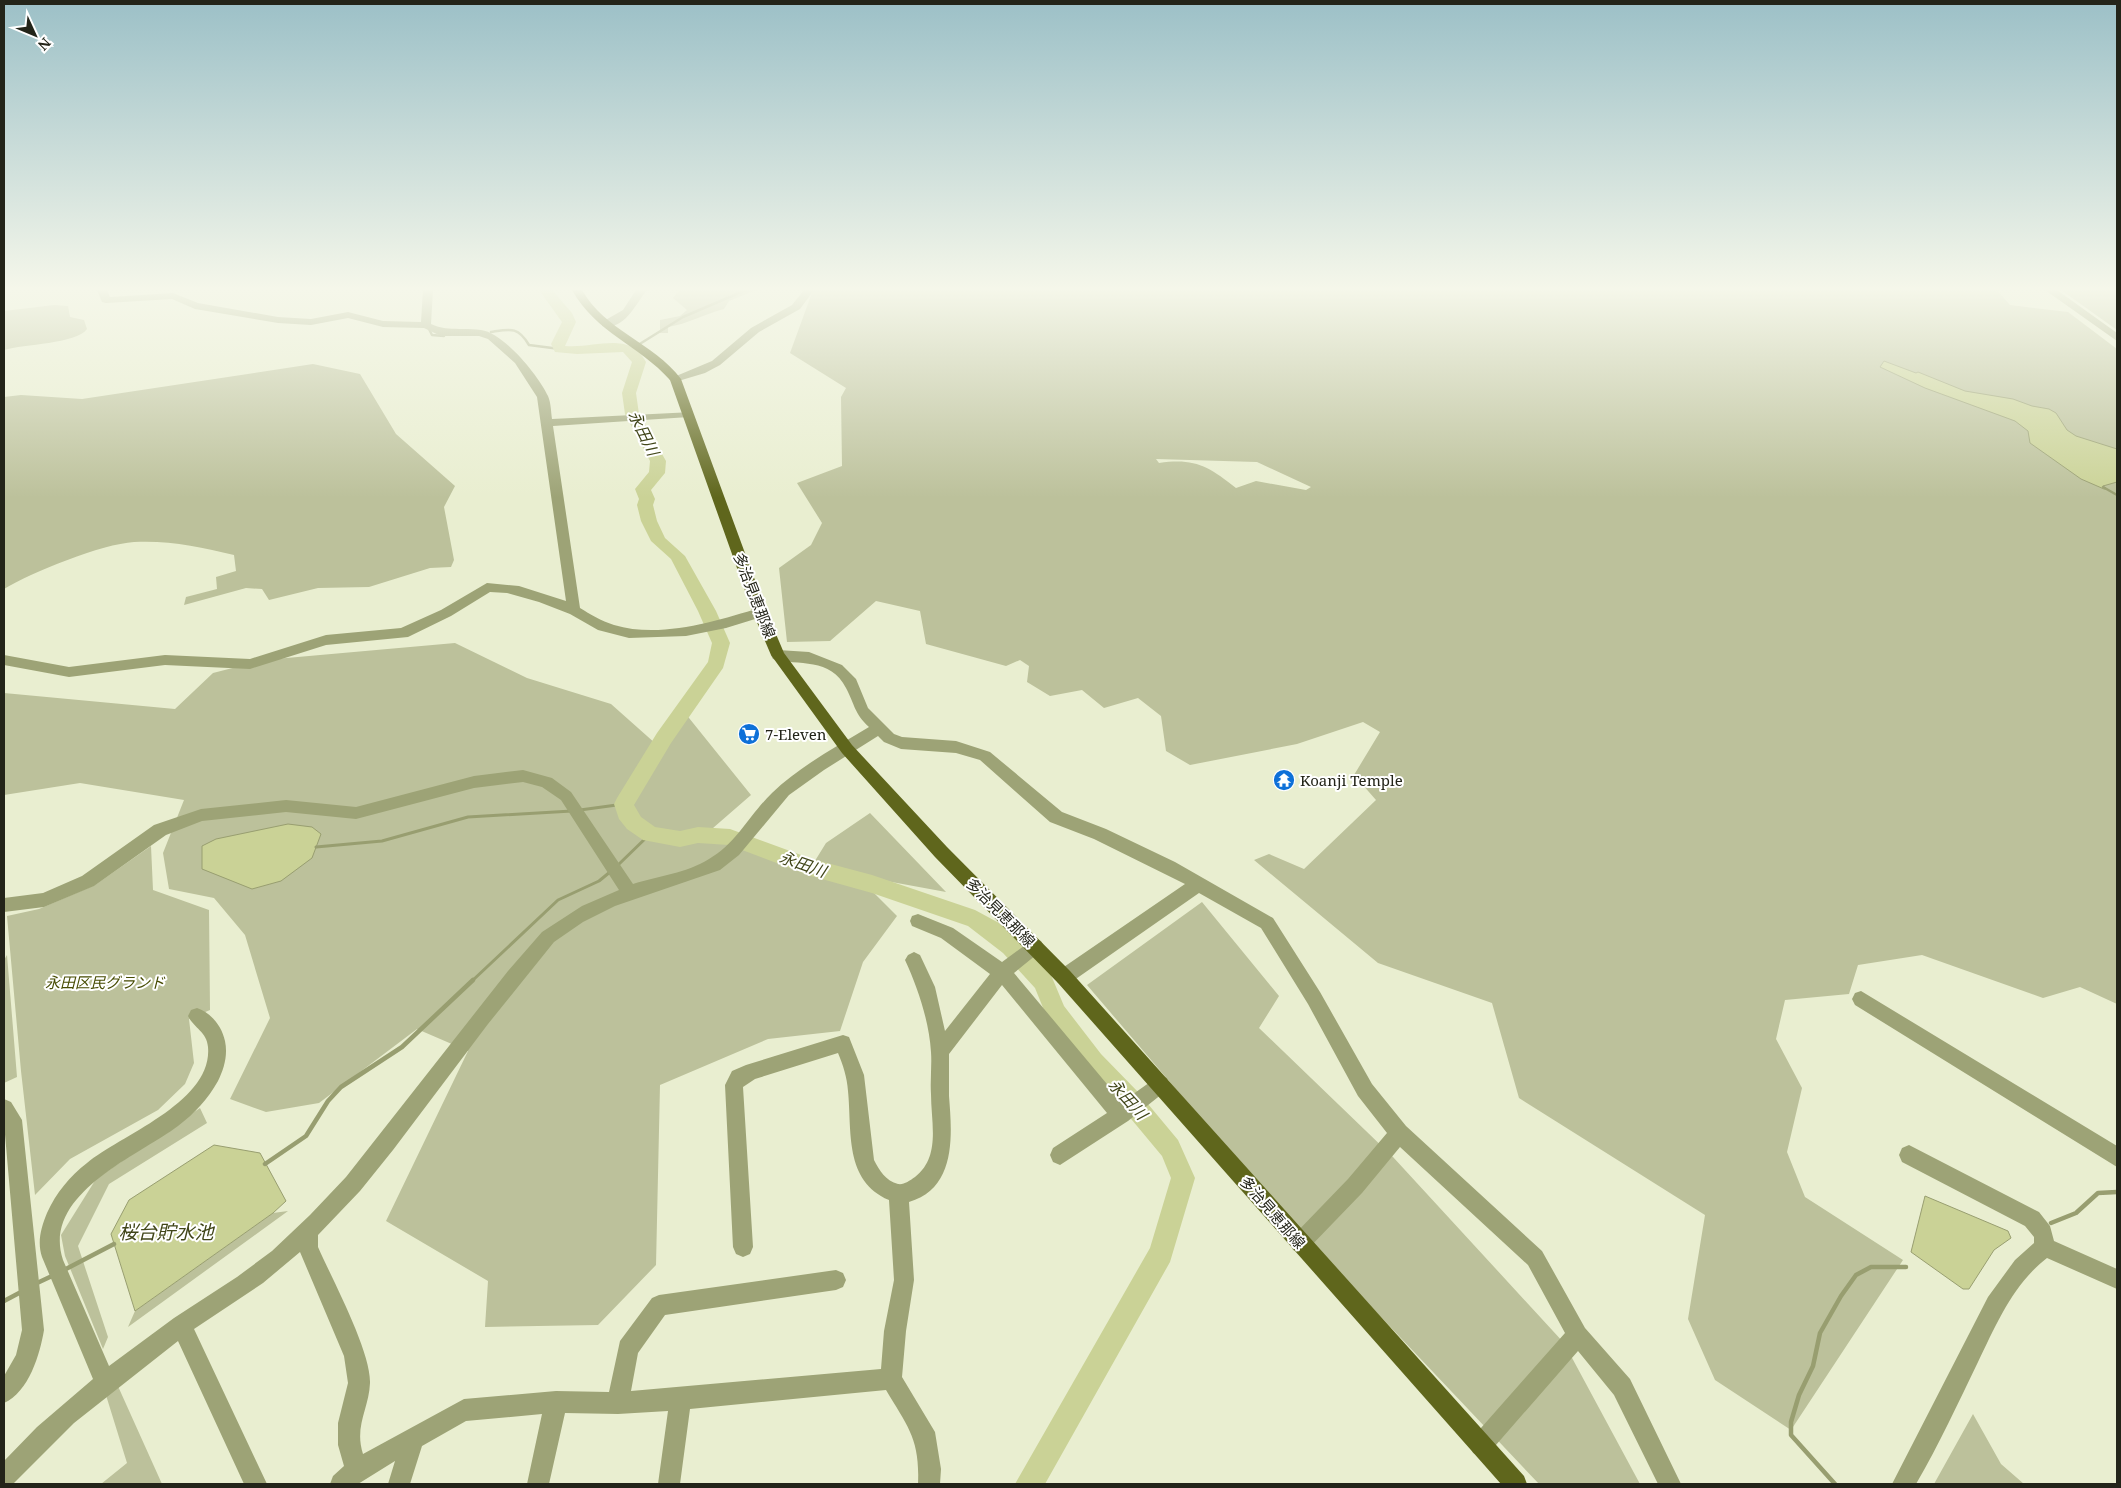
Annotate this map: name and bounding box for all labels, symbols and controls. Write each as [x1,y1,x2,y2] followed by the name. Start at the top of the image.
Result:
[10,10,60,60] north arrow
[34,34,55,55] text: N
[624,407,665,461] water label: 永田川
[730,549,780,641] street label: 多治見恵那線
[737,722,761,746] supermarket icon: 7-Eleven
[765,724,827,744] place label: 7-Eleven
[1272,768,1296,792] temple icon: Koanji Temple
[1300,770,1403,790] place label: Koanji Temple
[777,846,831,883] water label: 永田川
[962,873,1040,951] street label: 多治見恵那線
[45,972,166,992] park label: 永田区民グランド
[1104,1074,1154,1126] water label: 永田川
[1236,1171,1310,1253] street label: 多治見恵那線
[118,1219,215,1245] water label: 桜台貯水池

